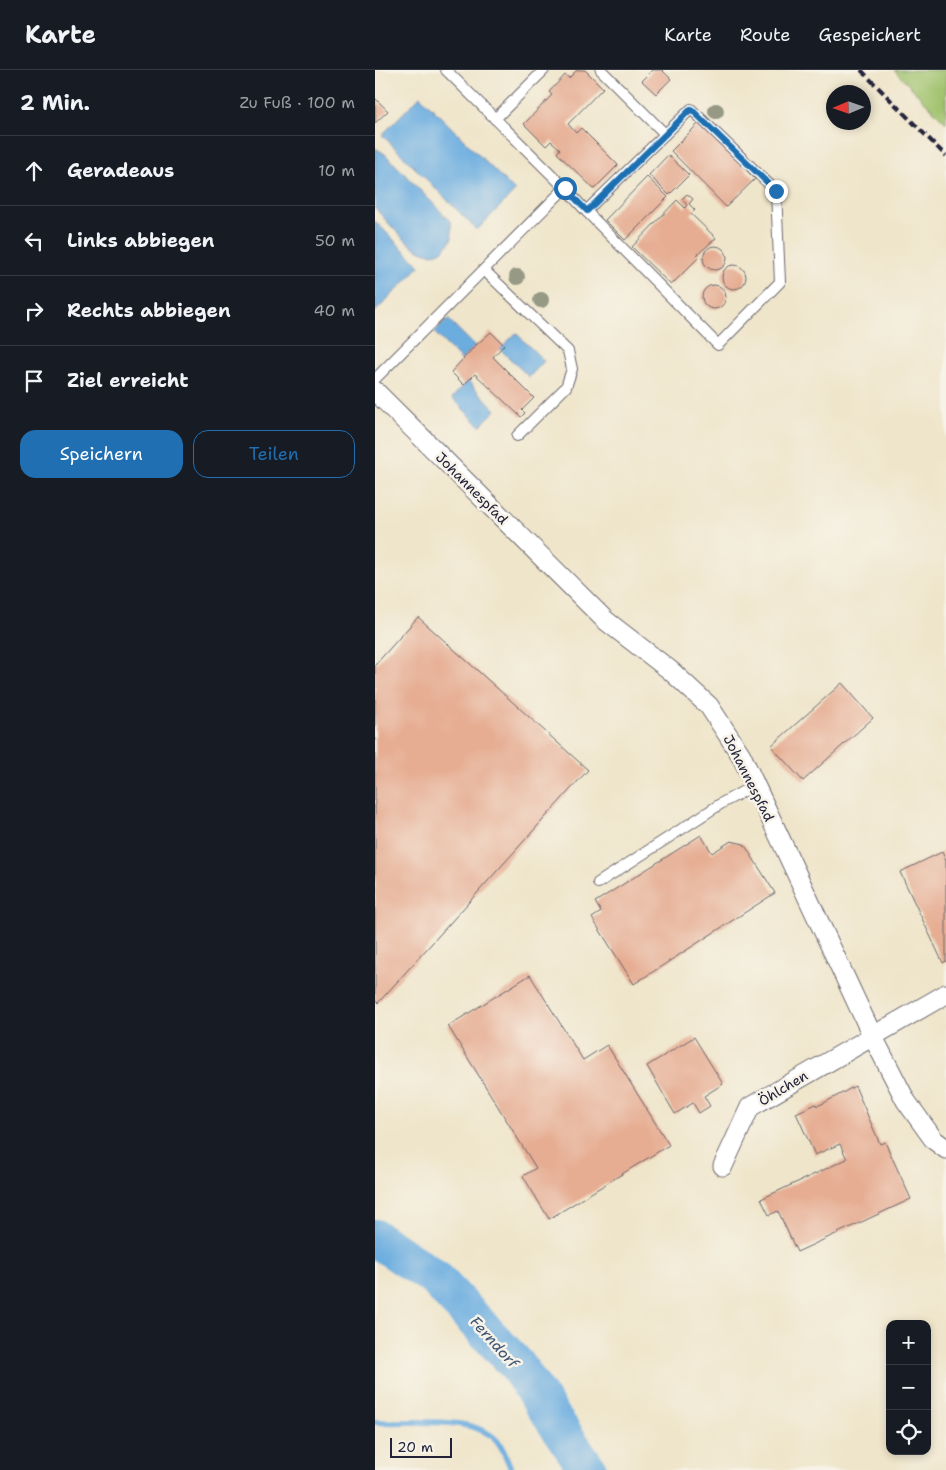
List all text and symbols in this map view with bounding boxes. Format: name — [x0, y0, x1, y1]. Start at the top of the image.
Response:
text: Karte — [25, 19, 96, 51]
text: Karte — [664, 23, 712, 47]
text: Route — [740, 23, 791, 47]
text: Gespeichert — [819, 23, 921, 47]
north arrow — [826, 85, 871, 130]
text: 2 Min. — [20, 89, 90, 117]
text: Zu Fuß · 100 m — [240, 92, 355, 113]
icon: ahead — [20, 157, 48, 185]
text: Geradeaus — [67, 158, 174, 183]
text: 10 m — [318, 160, 355, 181]
route start — [554, 177, 577, 200]
route end — [765, 180, 788, 203]
icon: left — [20, 227, 48, 255]
text: Links abbiegen — [67, 228, 214, 253]
text: 50 m — [315, 230, 355, 251]
icon: right — [20, 297, 48, 325]
text: Rechts abbiegen — [67, 298, 231, 323]
text: 40 m — [313, 300, 355, 321]
icon: arrive — [20, 367, 48, 395]
text: Ziel erreicht — [67, 368, 188, 393]
button: Speichern — [20, 430, 183, 478]
button: Teilen — [193, 430, 355, 478]
street label: Johannespfad — [432, 448, 512, 528]
street label: Johannespfad — [719, 732, 779, 825]
street label: Öhlchen — [755, 1066, 811, 1110]
water label: Ferndorf — [466, 1312, 524, 1374]
map controls — [886, 1320, 931, 1455]
button: + — [886, 1320, 931, 1365]
button: − — [886, 1365, 931, 1410]
button: locate — [886, 1410, 931, 1455]
scale bar — [390, 1435, 453, 1458]
text: 20 m — [397, 1438, 433, 1456]

